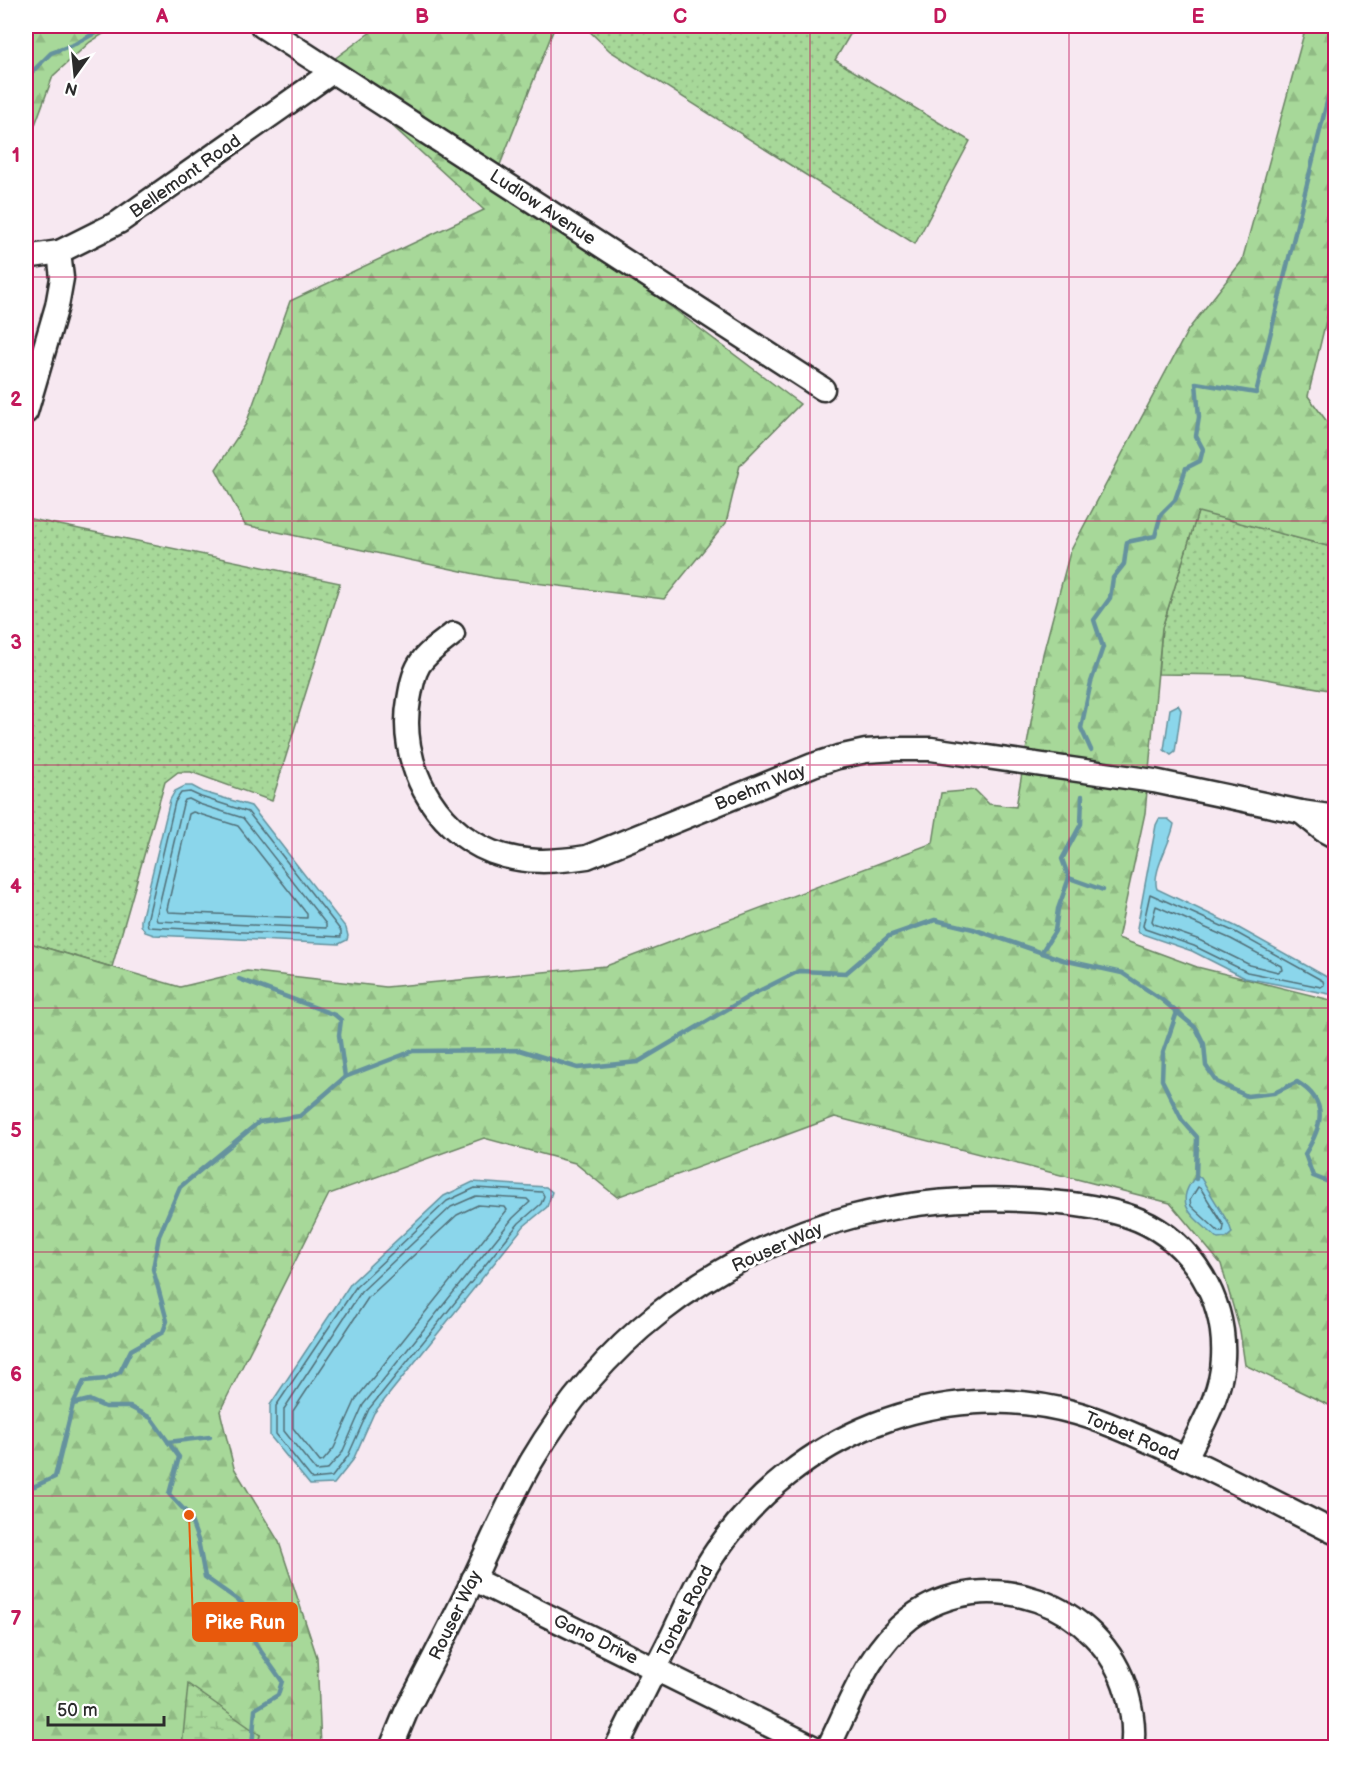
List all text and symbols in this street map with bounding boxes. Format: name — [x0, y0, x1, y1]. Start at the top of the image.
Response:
text: A — [155, 5, 169, 29]
text: B — [415, 5, 429, 29]
text: C — [673, 5, 687, 29]
text: D — [933, 5, 947, 29]
text: E — [1192, 5, 1205, 29]
north arrow — [45, 45, 105, 105]
text: N — [63, 77, 80, 99]
street label: Bellemont Road — [126, 130, 245, 223]
text: 1 — [12, 144, 20, 168]
street label: Ludlow Avenue — [486, 165, 600, 250]
text: 2 — [10, 388, 22, 412]
text: 3 — [10, 631, 22, 655]
street label: Boehm Way — [712, 759, 809, 815]
text: 4 — [10, 875, 22, 899]
text: 5 — [10, 1119, 22, 1143]
street label: Rouser Way — [729, 1218, 826, 1277]
text: 6 — [10, 1363, 22, 1387]
street label: Torbet Road — [1082, 1407, 1182, 1466]
street label: Torbet Road — [653, 1562, 718, 1661]
street label: Rouser Way — [425, 1566, 486, 1663]
callout: Pike Run — [193, 1603, 297, 1641]
text: 7 — [10, 1607, 22, 1631]
street label: Gano Drive — [550, 1610, 642, 1669]
text: Pike Run — [205, 1611, 285, 1635]
scale bar — [48, 1689, 164, 1727]
text: 50 m — [57, 1700, 98, 1721]

